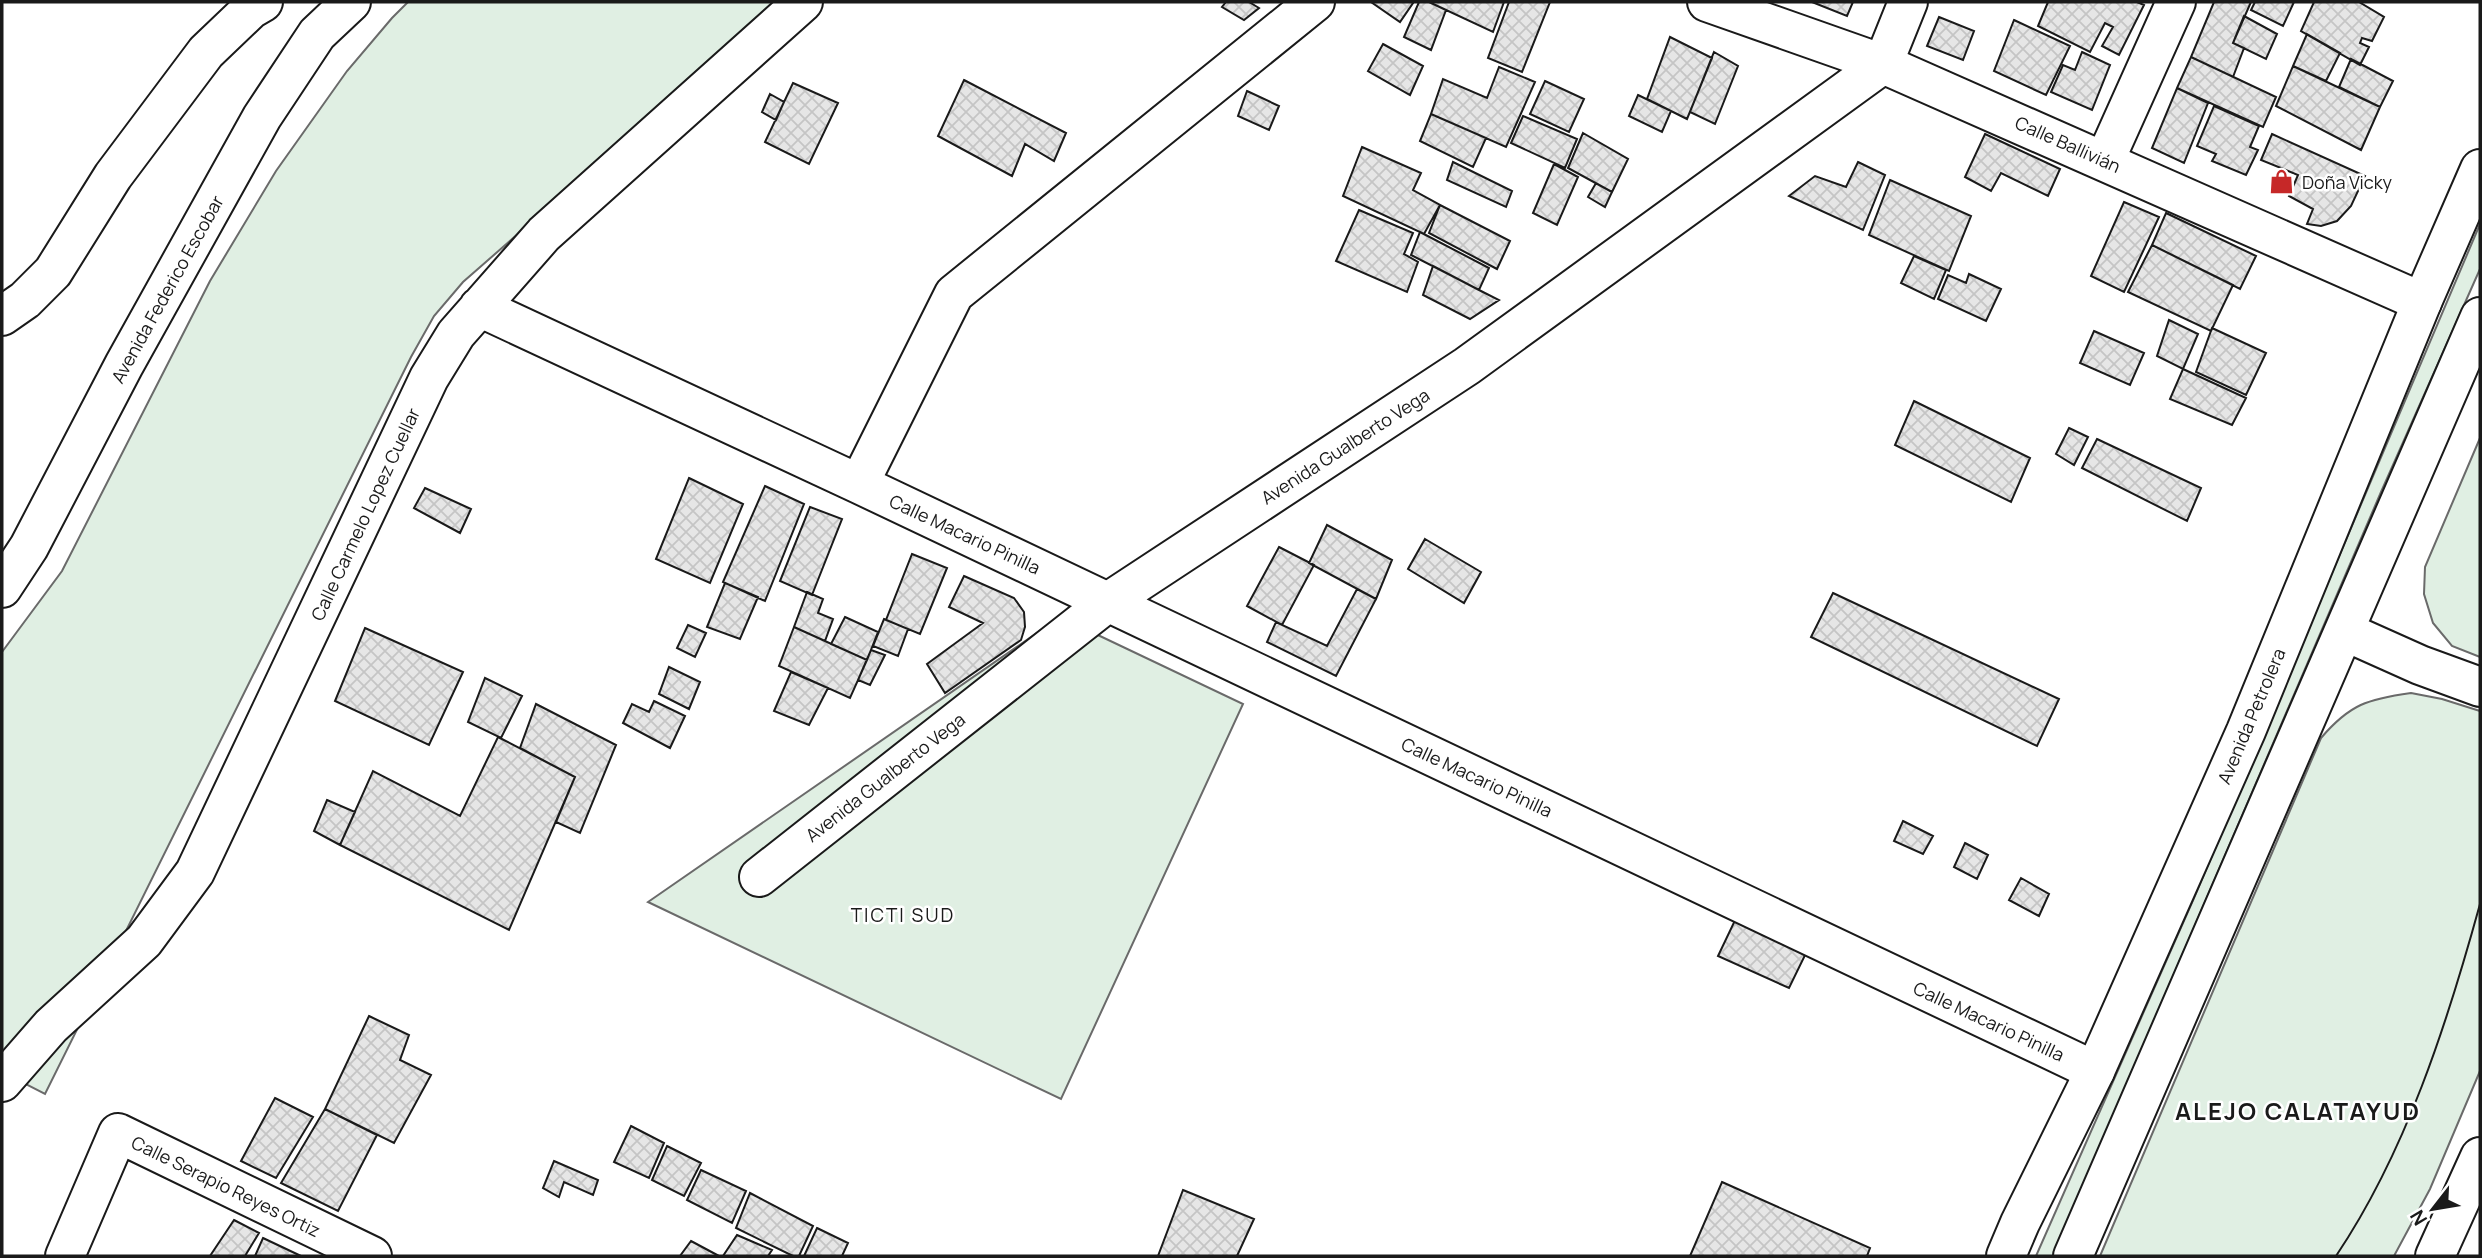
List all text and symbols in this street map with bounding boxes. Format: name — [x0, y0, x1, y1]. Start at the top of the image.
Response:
street label: Calle Ballivián — [2011, 110, 2125, 178]
shop icon: Doña Vicky — [2268, 168, 2296, 196]
place label: Doña Vicky — [2302, 170, 2393, 194]
street label: Avenida Federico Escobar — [105, 190, 229, 387]
street label: Avenida Gualberto Vega — [1256, 383, 1434, 509]
street label: Calle Carmelo Lopez Cuellar — [305, 403, 425, 624]
street label: Calle Macario Pinilla — [886, 489, 1044, 579]
street label: Avenida Petrolera — [2212, 644, 2290, 788]
street label: Avenida Gualberto Vega — [800, 707, 970, 847]
street label: Calle Macario Pinilla — [1398, 732, 1556, 822]
district label: TICTI SUD — [851, 902, 955, 928]
street label: Calle Macario Pinilla — [1910, 976, 2068, 1066]
district label: ALEJO CALATAYUD — [2175, 1094, 2421, 1127]
street label: Calle Serapio Reyes Ortiz — [128, 1130, 324, 1242]
north arrow — [2398, 1174, 2468, 1244]
text: N — [2404, 1205, 2433, 1230]

